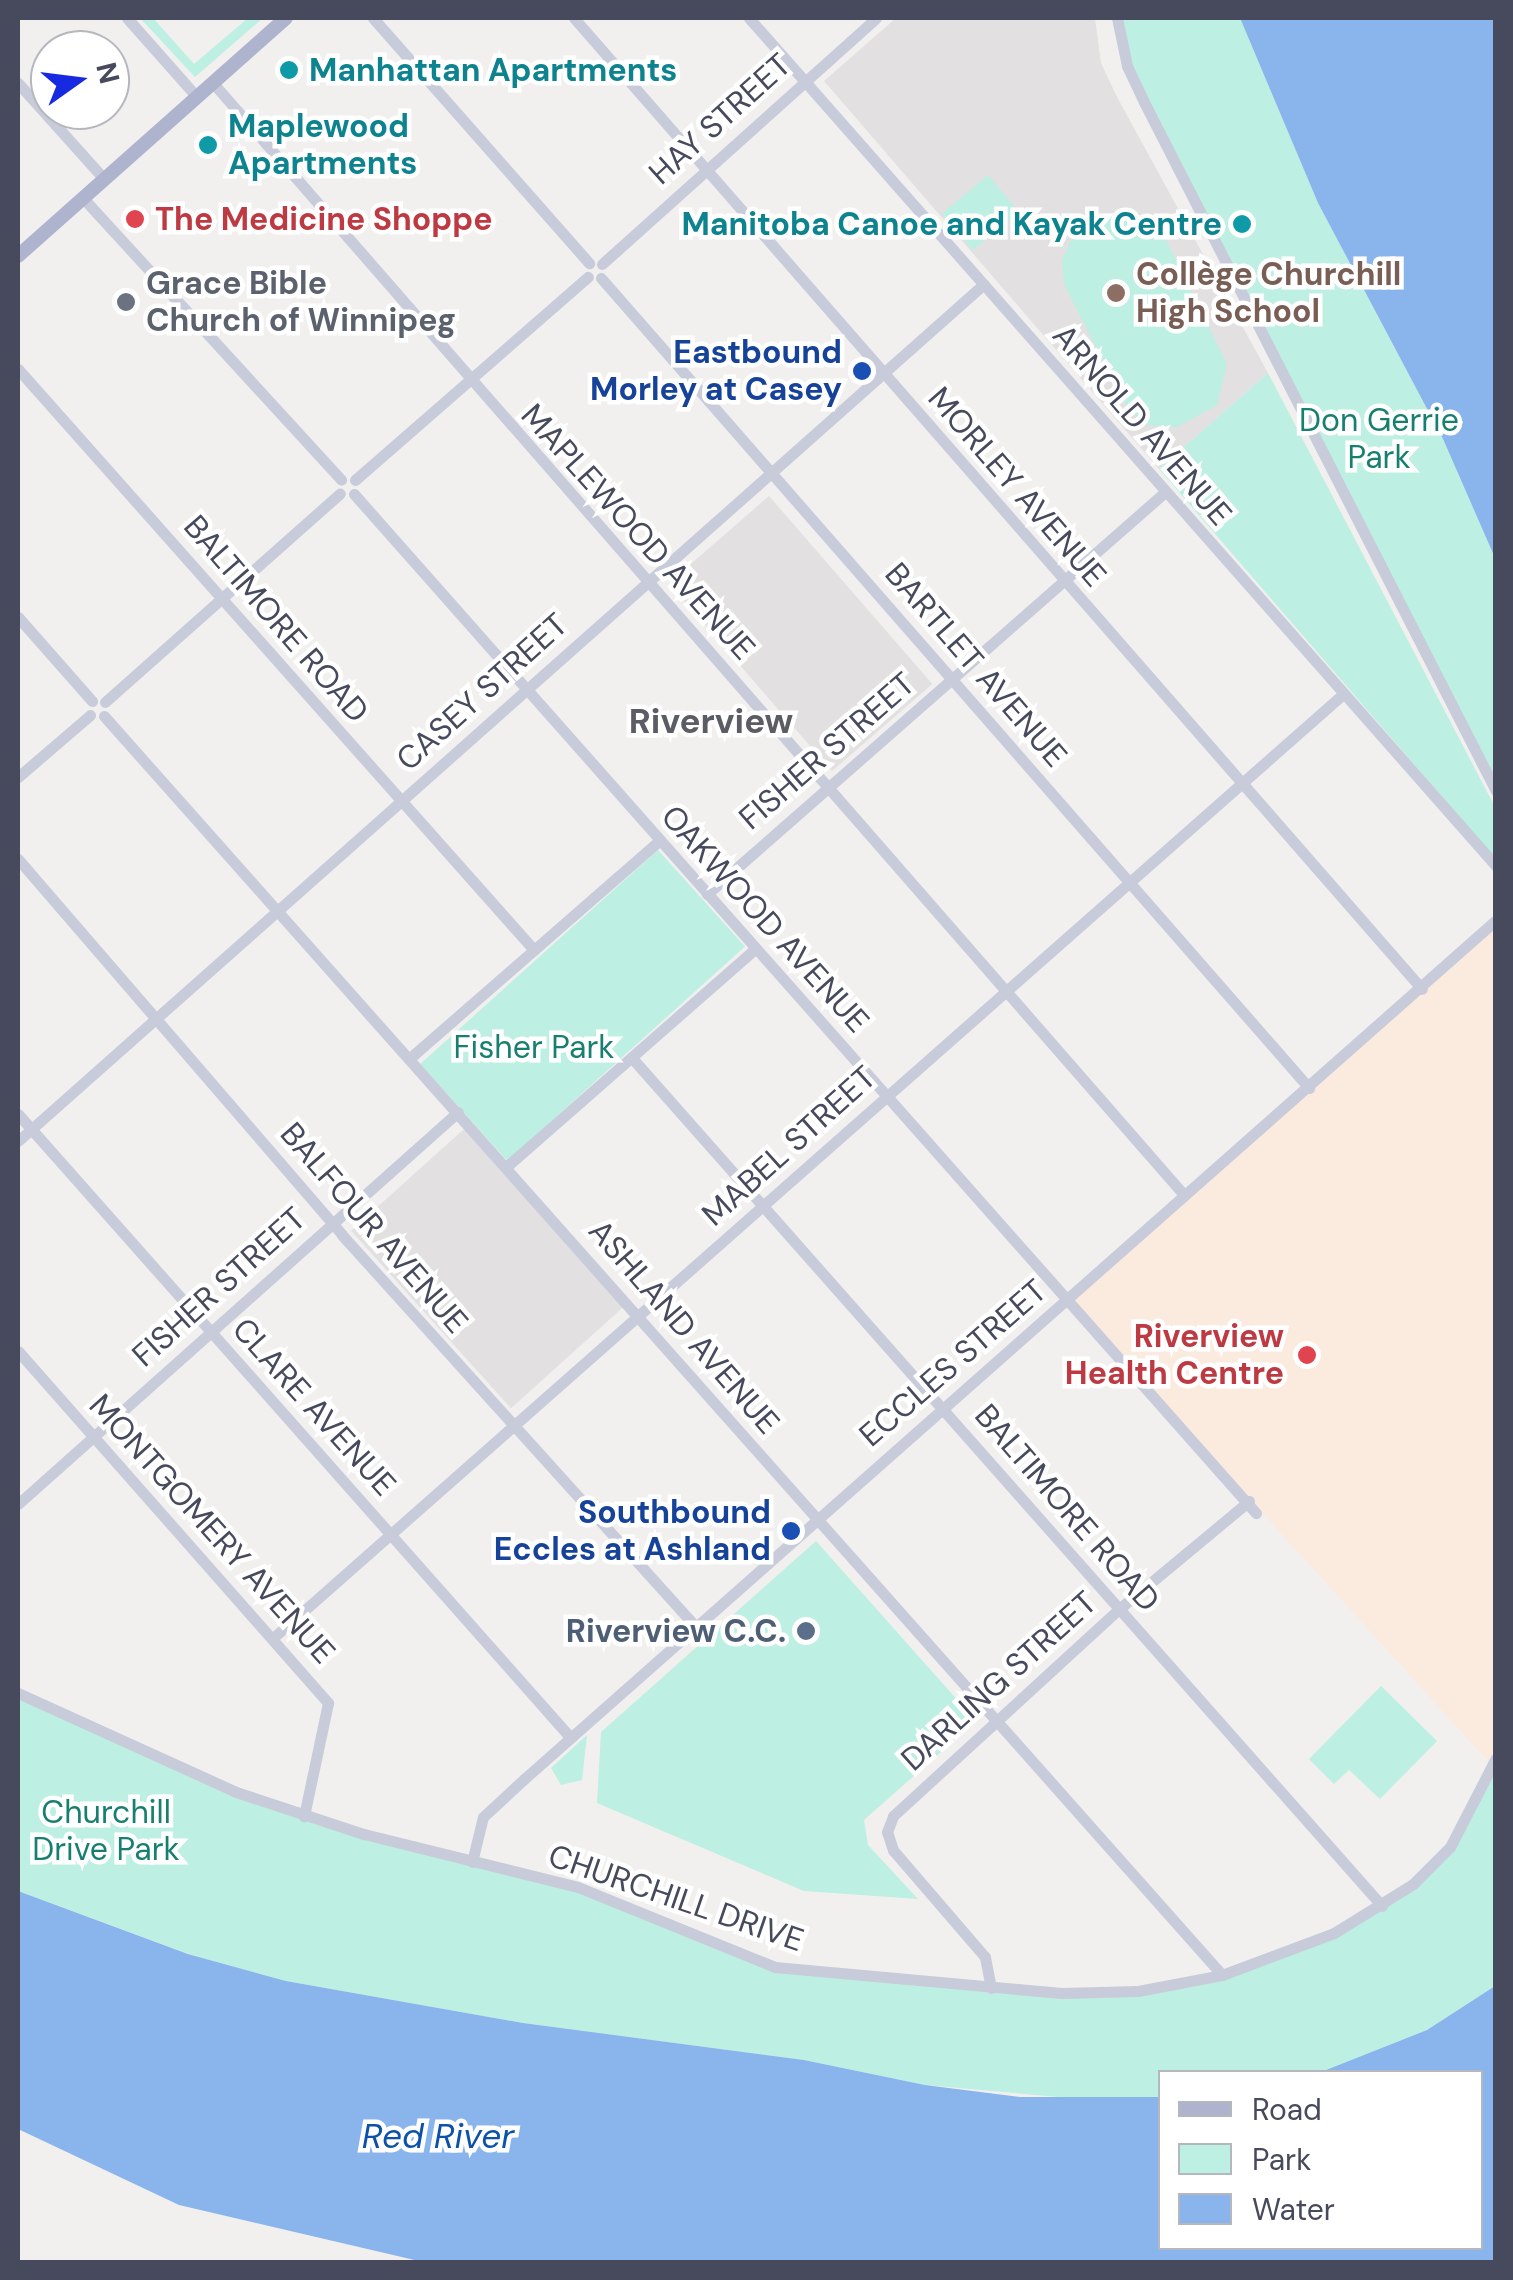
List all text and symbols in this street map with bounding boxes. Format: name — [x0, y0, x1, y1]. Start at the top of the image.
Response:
north arrow — [30, 30, 130, 130]
street label: HAY STREET — [641, 46, 799, 192]
place label: Manhattan Apartments — [309, 51, 677, 89]
text: N — [87, 59, 128, 87]
marker: Manhattan Apartments — [278, 59, 300, 81]
place label: Maplewood Apartments — [228, 108, 417, 183]
marker: Maplewood Apartments — [197, 134, 219, 156]
place label: The Medicine Shoppe — [155, 200, 493, 238]
place label: Manitoba Canoe and Kayak Centre — [682, 205, 1222, 243]
marker: The Medicine Shoppe — [124, 208, 146, 230]
marker: Manitoba Canoe and Kayak Centre — [1231, 213, 1253, 235]
place label: Collège Churchill High School — [1136, 256, 1401, 331]
place label: Grace Bible Church of Winnipeg — [146, 265, 456, 340]
marker: Collège Churchill High School — [1105, 282, 1127, 304]
marker: Grace Bible Church of Winnipeg — [115, 291, 137, 313]
street label: ARNOLD AVENUE — [1044, 317, 1240, 533]
place label: Eastbound Morley at Casey — [590, 334, 842, 409]
marker: Eastbound Morley at Casey — [851, 360, 873, 382]
street label: MORLEY AVENUE — [920, 380, 1114, 594]
street label: MAPLEWOOD AVENUE — [513, 396, 763, 668]
park label: Don Gerrie Park — [1299, 402, 1459, 477]
street label: BALTIMORE ROAD — [176, 508, 376, 730]
street label: BARTLET AVENUE — [877, 555, 1075, 775]
street label: CASEY STREET — [389, 605, 575, 779]
street label: FISHER STREET — [732, 664, 922, 838]
district label: Riverview — [629, 700, 793, 742]
street label: OAKWOOD AVENUE — [653, 798, 877, 1040]
park label: Fisher Park — [454, 1028, 614, 1066]
street label: MABEL STREET — [694, 1058, 884, 1234]
street label: BALFOUR AVENUE — [272, 1115, 476, 1341]
street label: FISHER STREET — [125, 1199, 313, 1375]
street label: ASHLAND AVENUE — [581, 1212, 787, 1442]
street label: ECCLES STREET — [852, 1271, 1054, 1455]
street label: CLARE AVENUE — [224, 1310, 404, 1504]
place label: Riverview Health Centre — [1065, 1318, 1284, 1393]
marker: Riverview Health Centre — [1294, 1342, 1320, 1368]
street label: MONTGOMERY AVENUE — [81, 1387, 343, 1671]
street label: BALTIMORE ROAD — [967, 1397, 1167, 1619]
place label: Southbound Eccles at Ashland — [494, 1494, 771, 1569]
marker: Southbound Eccles at Ashland — [780, 1520, 802, 1542]
street label: DARLING STREET — [894, 1583, 1104, 1779]
place label: Riverview C.C. — [566, 1612, 786, 1650]
marker: Riverview C.C. — [795, 1620, 817, 1642]
park label: Churchill Drive Park — [32, 1794, 180, 1869]
street label: CHURCHILL DRIVE — [543, 1836, 809, 1960]
legend — [1158, 2070, 1483, 2250]
text: Road — [1252, 2090, 1322, 2129]
water label: Red River — [362, 2115, 514, 2157]
text: Park — [1252, 2140, 1311, 2179]
text: Water — [1252, 2190, 1335, 2229]

